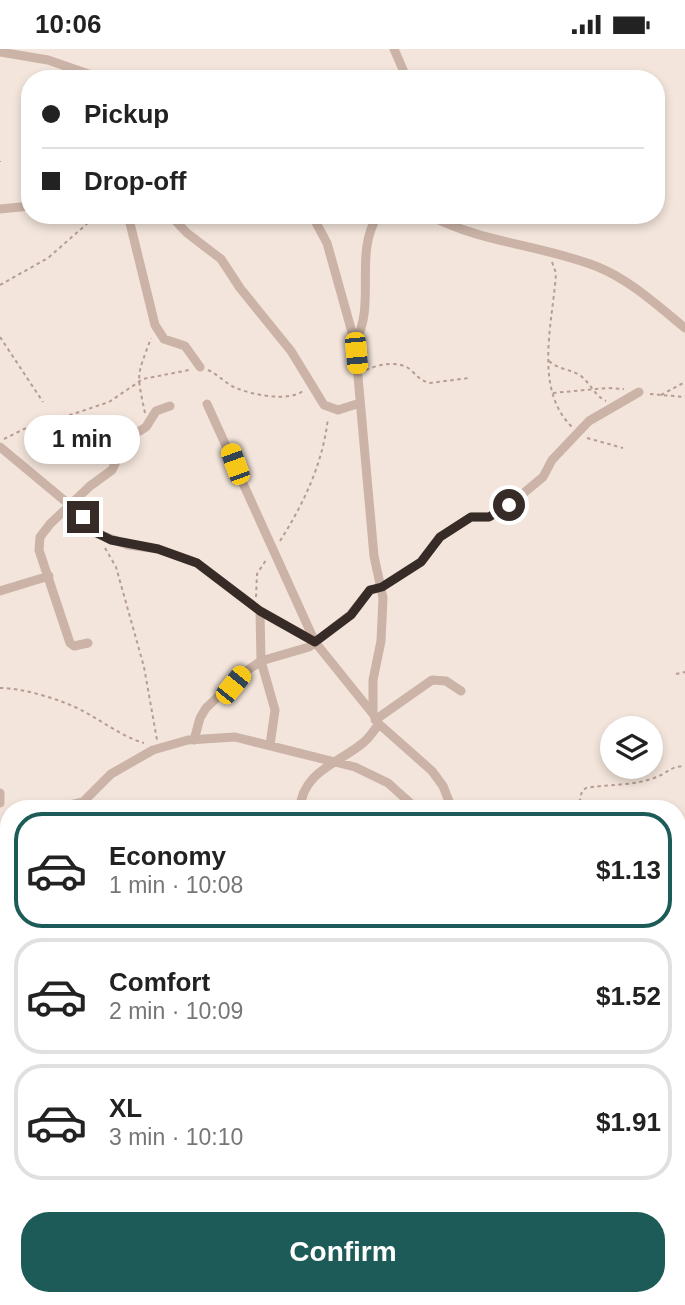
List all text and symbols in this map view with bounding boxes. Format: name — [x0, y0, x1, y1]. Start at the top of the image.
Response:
text: 10:06 — [35, 9, 102, 39]
text: Pickup — [84, 99, 169, 129]
text: Drop-off — [84, 166, 187, 196]
car — [344, 331, 369, 375]
callout: 1 min — [25, 415, 141, 465]
text: 1 min — [52, 426, 112, 452]
car — [218, 441, 253, 487]
route start — [493, 489, 525, 521]
route end — [67, 501, 99, 533]
car — [212, 662, 255, 708]
map controls — [600, 716, 663, 779]
button: layers — [600, 716, 663, 779]
icon: car — [25, 839, 88, 902]
text: Economy — [109, 841, 226, 871]
text: $1.13 — [596, 855, 661, 885]
text: 1 min · 10:08 — [109, 872, 243, 898]
icon: car — [25, 965, 88, 1028]
text: Comfort — [109, 967, 210, 997]
text: $1.52 — [596, 981, 661, 1011]
text: 2 min · 10:09 — [109, 998, 243, 1024]
icon: car — [25, 1091, 88, 1154]
text: XL — [109, 1093, 142, 1123]
text: $1.91 — [596, 1107, 661, 1137]
text: 3 min · 10:10 — [109, 1124, 243, 1150]
button: Confirm — [21, 1212, 665, 1292]

